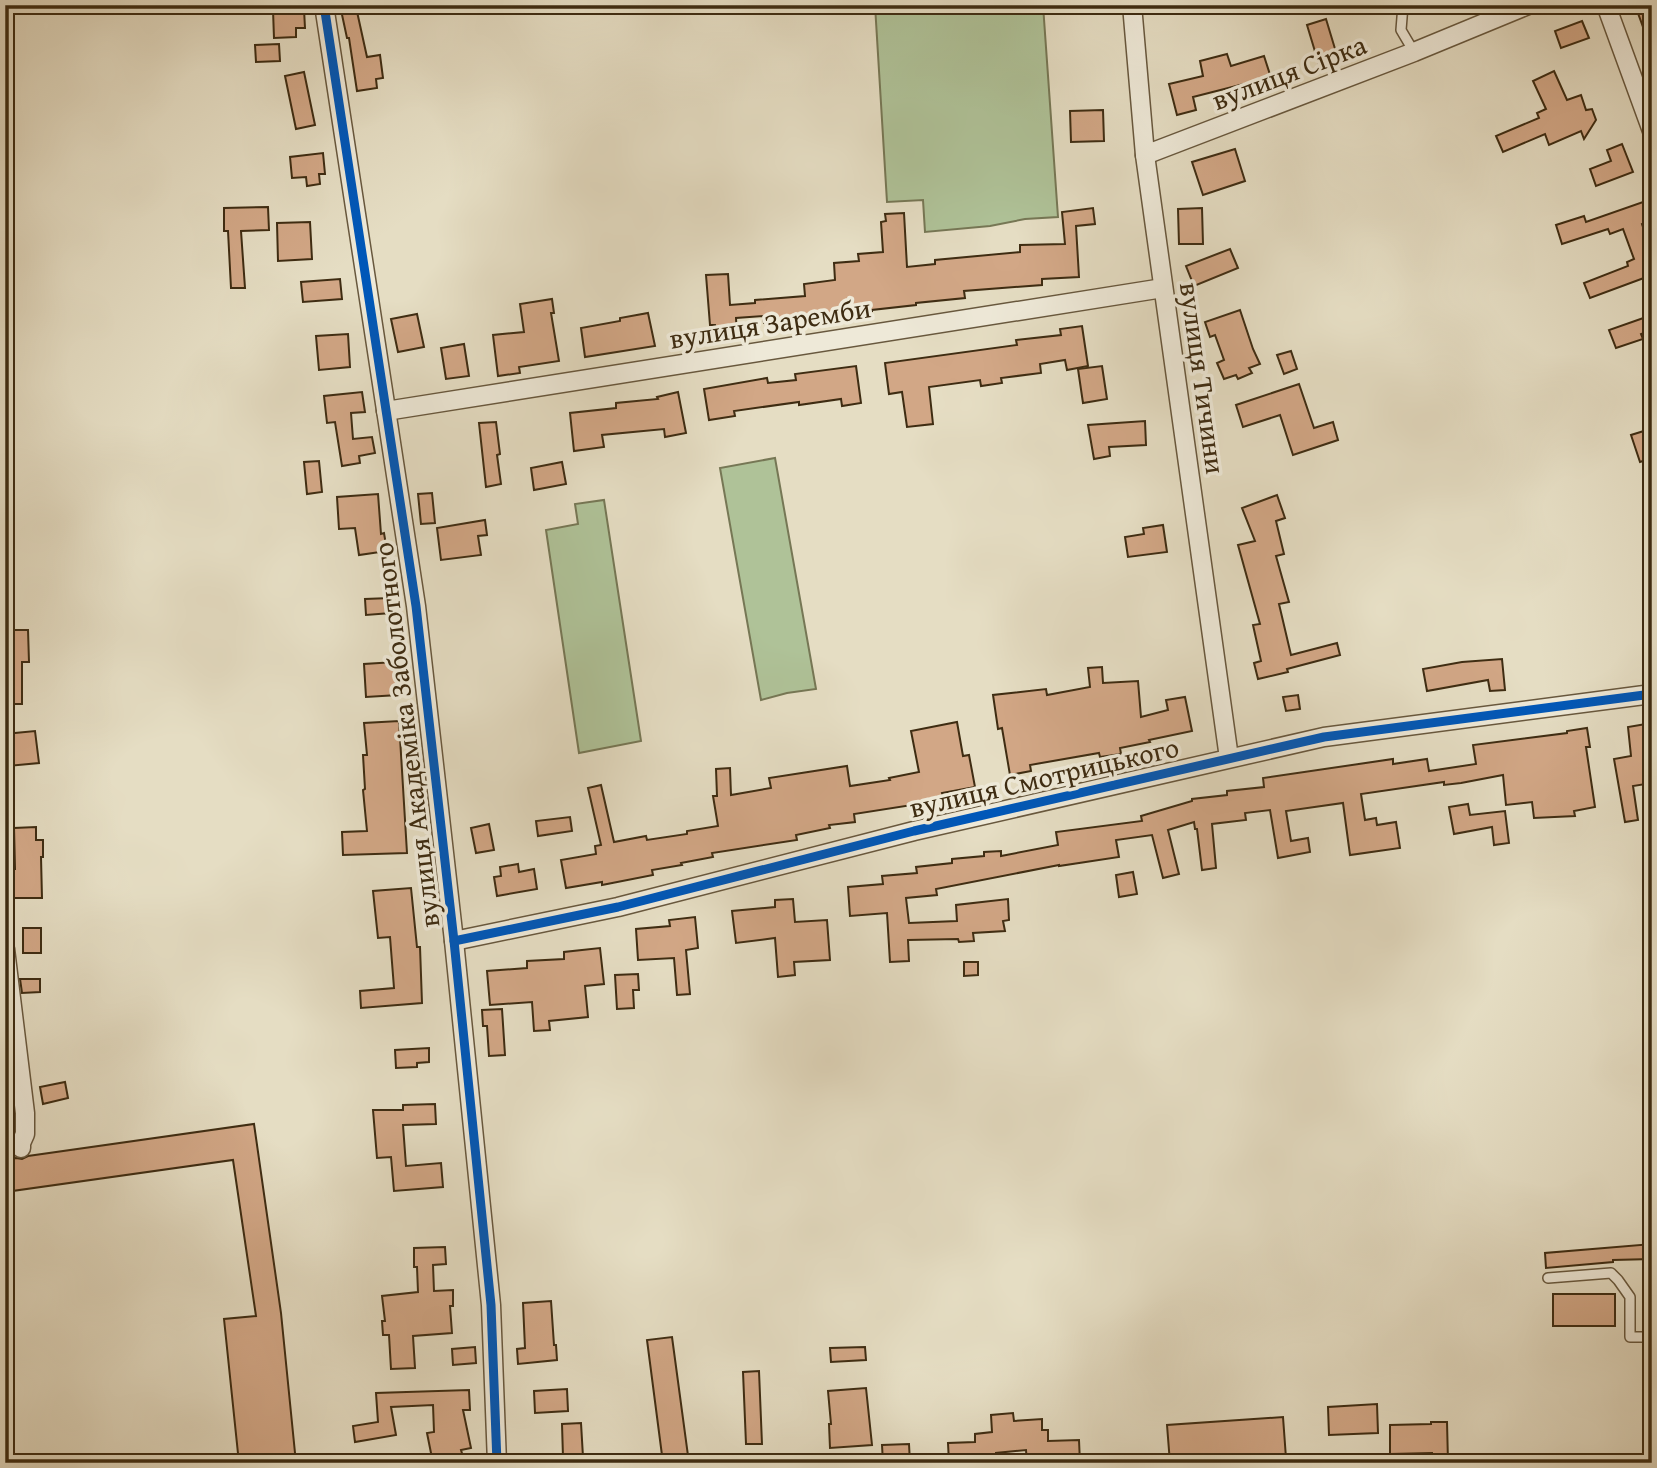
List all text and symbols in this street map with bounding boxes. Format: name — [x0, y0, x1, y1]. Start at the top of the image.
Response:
street label: вулиця Сірка — [1206, 23, 1373, 120]
street label: вулиця Тичини — [1170, 279, 1237, 476]
street label: вулиця Заремби — [666, 286, 874, 359]
street label: вулиця Академіка Заболотного — [362, 540, 449, 930]
street label: вулиця Смотрицького — [905, 726, 1183, 827]

